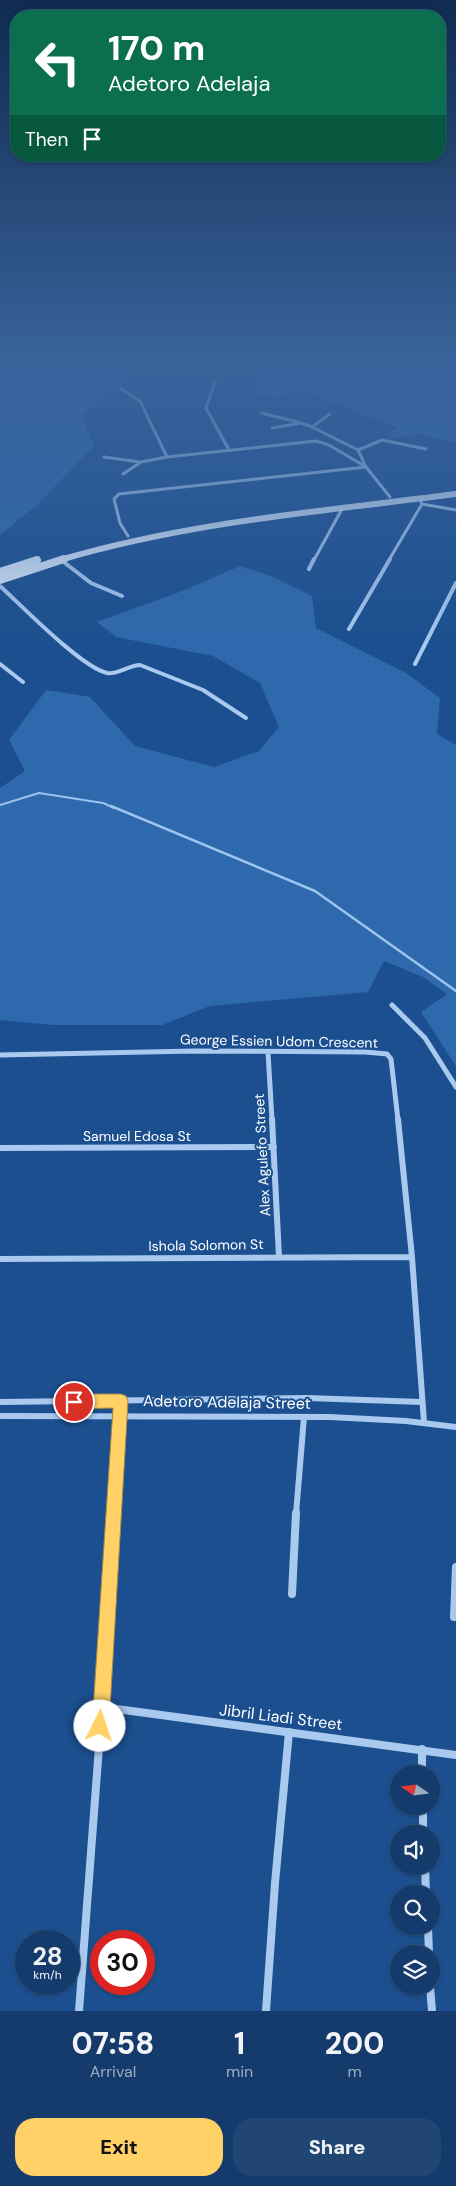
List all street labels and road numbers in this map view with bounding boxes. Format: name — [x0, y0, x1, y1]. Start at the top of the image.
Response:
street label: George Essien Udom Crescent — [180, 1030, 378, 1052]
street label: Alex Agulefo Street — [250, 1093, 274, 1217]
street label: Samuel Edosa St — [83, 1127, 191, 1145]
street label: Ishola Solomon St — [148, 1235, 264, 1255]
street label: Adetoro Adelaja Street — [143, 1390, 311, 1414]
street label: Jibril Liadi Street — [218, 1699, 344, 1735]

